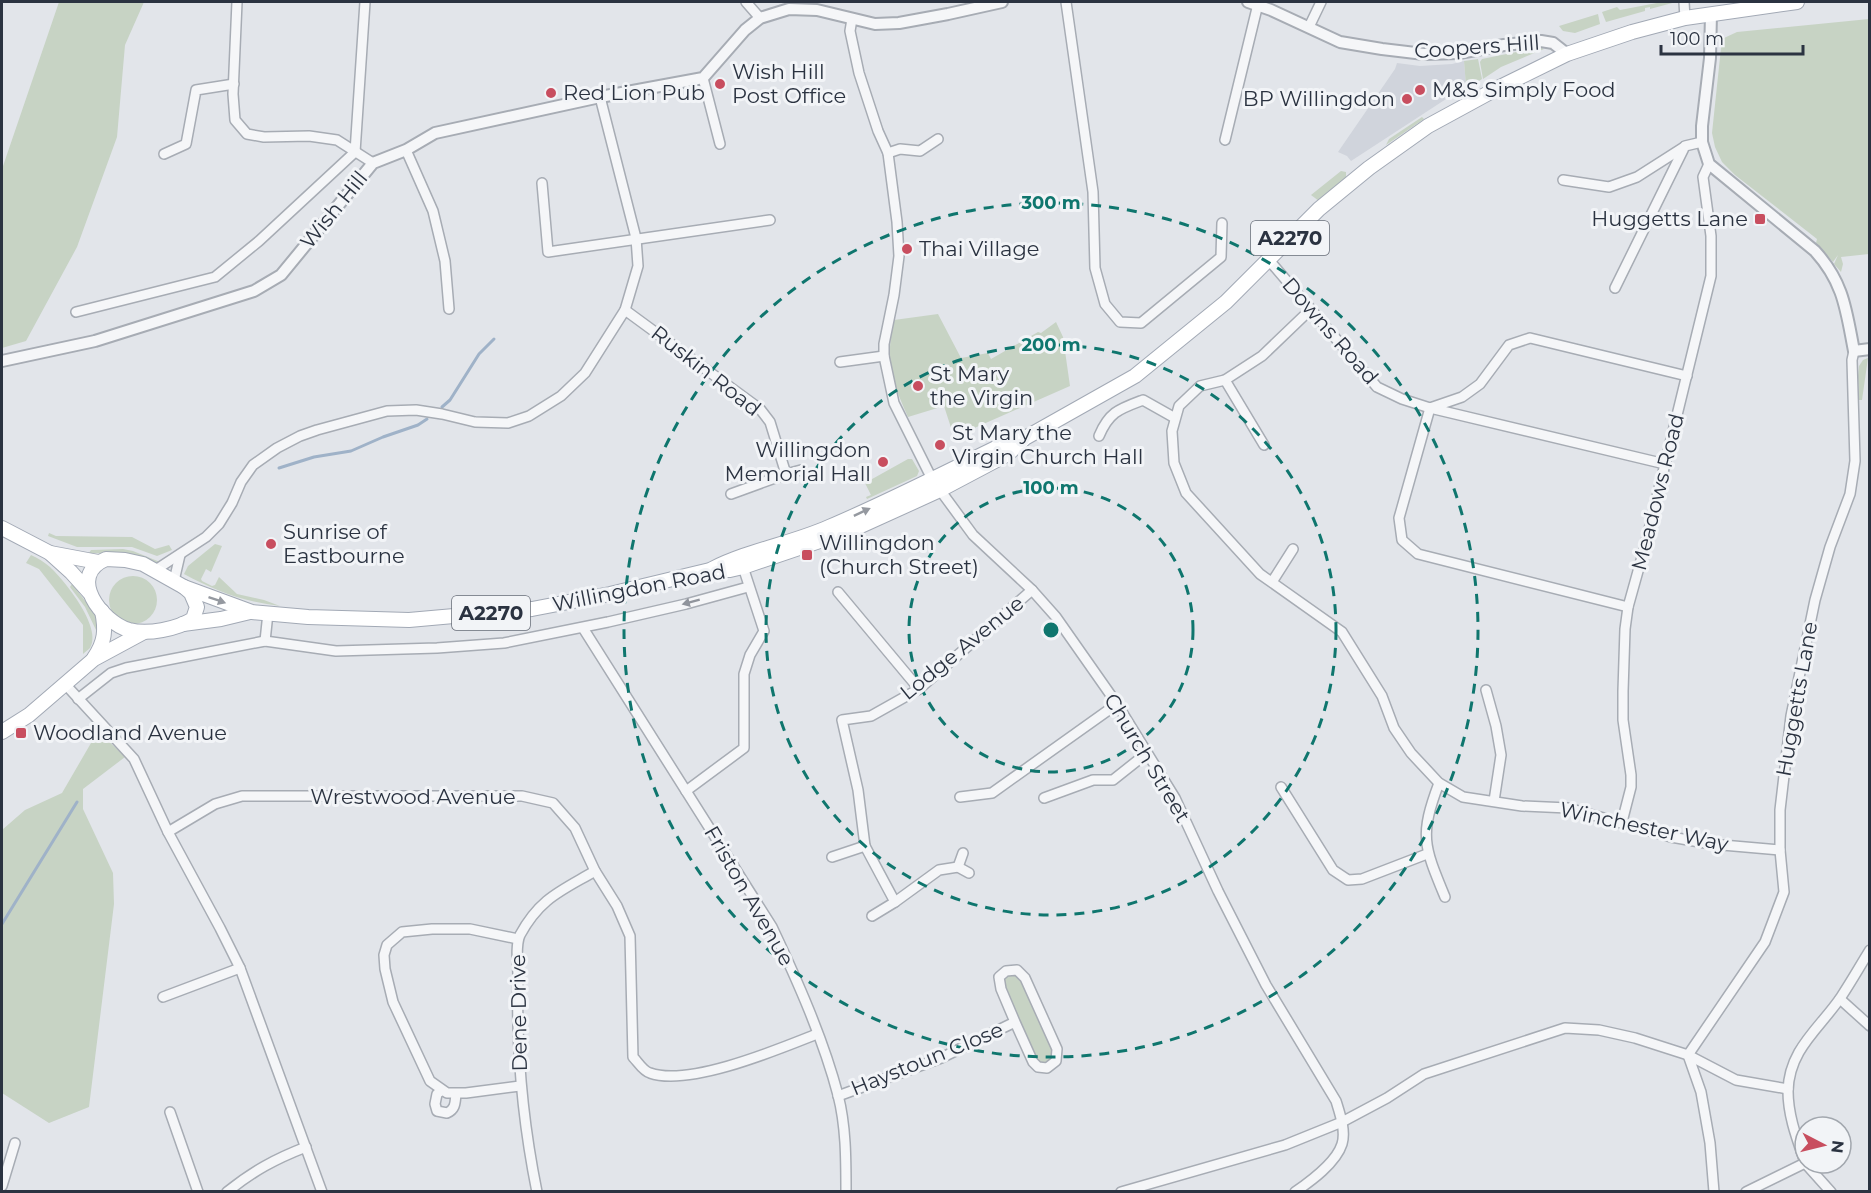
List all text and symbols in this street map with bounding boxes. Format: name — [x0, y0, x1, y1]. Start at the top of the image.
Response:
scale bar — [1661, 18, 1804, 56]
text: 100 m — [1670, 28, 1724, 50]
street label: Coopers Hill — [1413, 30, 1541, 63]
place label: Wish Hill Post Office — [732, 59, 846, 108]
marker: Wish Hill Post Office — [713, 77, 727, 91]
place label: M&S Simply Food — [1432, 77, 1616, 102]
place label: Red Lion Pub — [563, 80, 705, 105]
marker: M&S Simply Food — [1413, 83, 1427, 97]
marker: Red Lion Pub — [544, 86, 558, 100]
place label: BP Willingdon — [1243, 86, 1395, 111]
marker: BP Willingdon — [1400, 92, 1414, 106]
street label: Wish Hill — [295, 166, 372, 254]
text: 300 m — [1020, 192, 1081, 214]
place label: Huggetts Lane — [1591, 206, 1748, 231]
marker: Huggetts Lane — [1753, 212, 1767, 226]
road number: A2270 — [1251, 221, 1329, 255]
place label: Thai Village — [919, 236, 1039, 261]
marker: Thai Village — [900, 242, 914, 256]
street label: Downs Road — [1277, 272, 1384, 389]
street label: Ruskin Road — [646, 320, 766, 421]
text: 200 m — [1021, 334, 1081, 356]
place label: St Mary the Virgin — [930, 361, 1033, 410]
marker: St Mary the Virgin — [911, 379, 925, 393]
street label: Meadows Road — [1626, 411, 1689, 573]
place label: St Mary the Virgin Church Hall — [952, 420, 1143, 469]
place label: Willingdon Memorial Hall — [725, 437, 871, 486]
marker: St Mary the Virgin Church Hall — [933, 438, 947, 452]
marker: Willingdon Memorial Hall — [876, 455, 890, 469]
text: 100 m — [1023, 477, 1079, 499]
one-way arrow — [854, 507, 871, 516]
place label: Sunrise of Eastbourne — [283, 519, 405, 568]
place label: Willingdon (Church Street) — [819, 530, 979, 579]
marker: Sunrise of Eastbourne — [264, 537, 278, 551]
marker: Willingdon (Church Street) — [800, 548, 814, 562]
street label: Willingdon Road — [550, 558, 728, 617]
street label: Lodge Avenue — [895, 590, 1028, 705]
one-way arrow — [209, 596, 227, 606]
road number: A2270 — [452, 596, 530, 630]
one-way arrow — [682, 598, 701, 608]
centre of rings — [1041, 620, 1061, 640]
street label: Huggetts Lane — [1771, 620, 1822, 778]
street label: Church Street — [1099, 689, 1196, 827]
place label: Woodland Avenue — [33, 720, 227, 745]
marker: Woodland Avenue — [14, 726, 28, 740]
street label: Wrestwood Avenue — [310, 784, 516, 809]
street label: Winchester Way — [1557, 796, 1731, 857]
street label: Friston Avenue — [699, 821, 800, 970]
street label: Dene Drive — [505, 954, 532, 1072]
street label: Haystoun Close — [847, 1017, 1007, 1101]
north arrow — [1793, 1115, 1853, 1175]
text: N — [1827, 1139, 1848, 1154]

